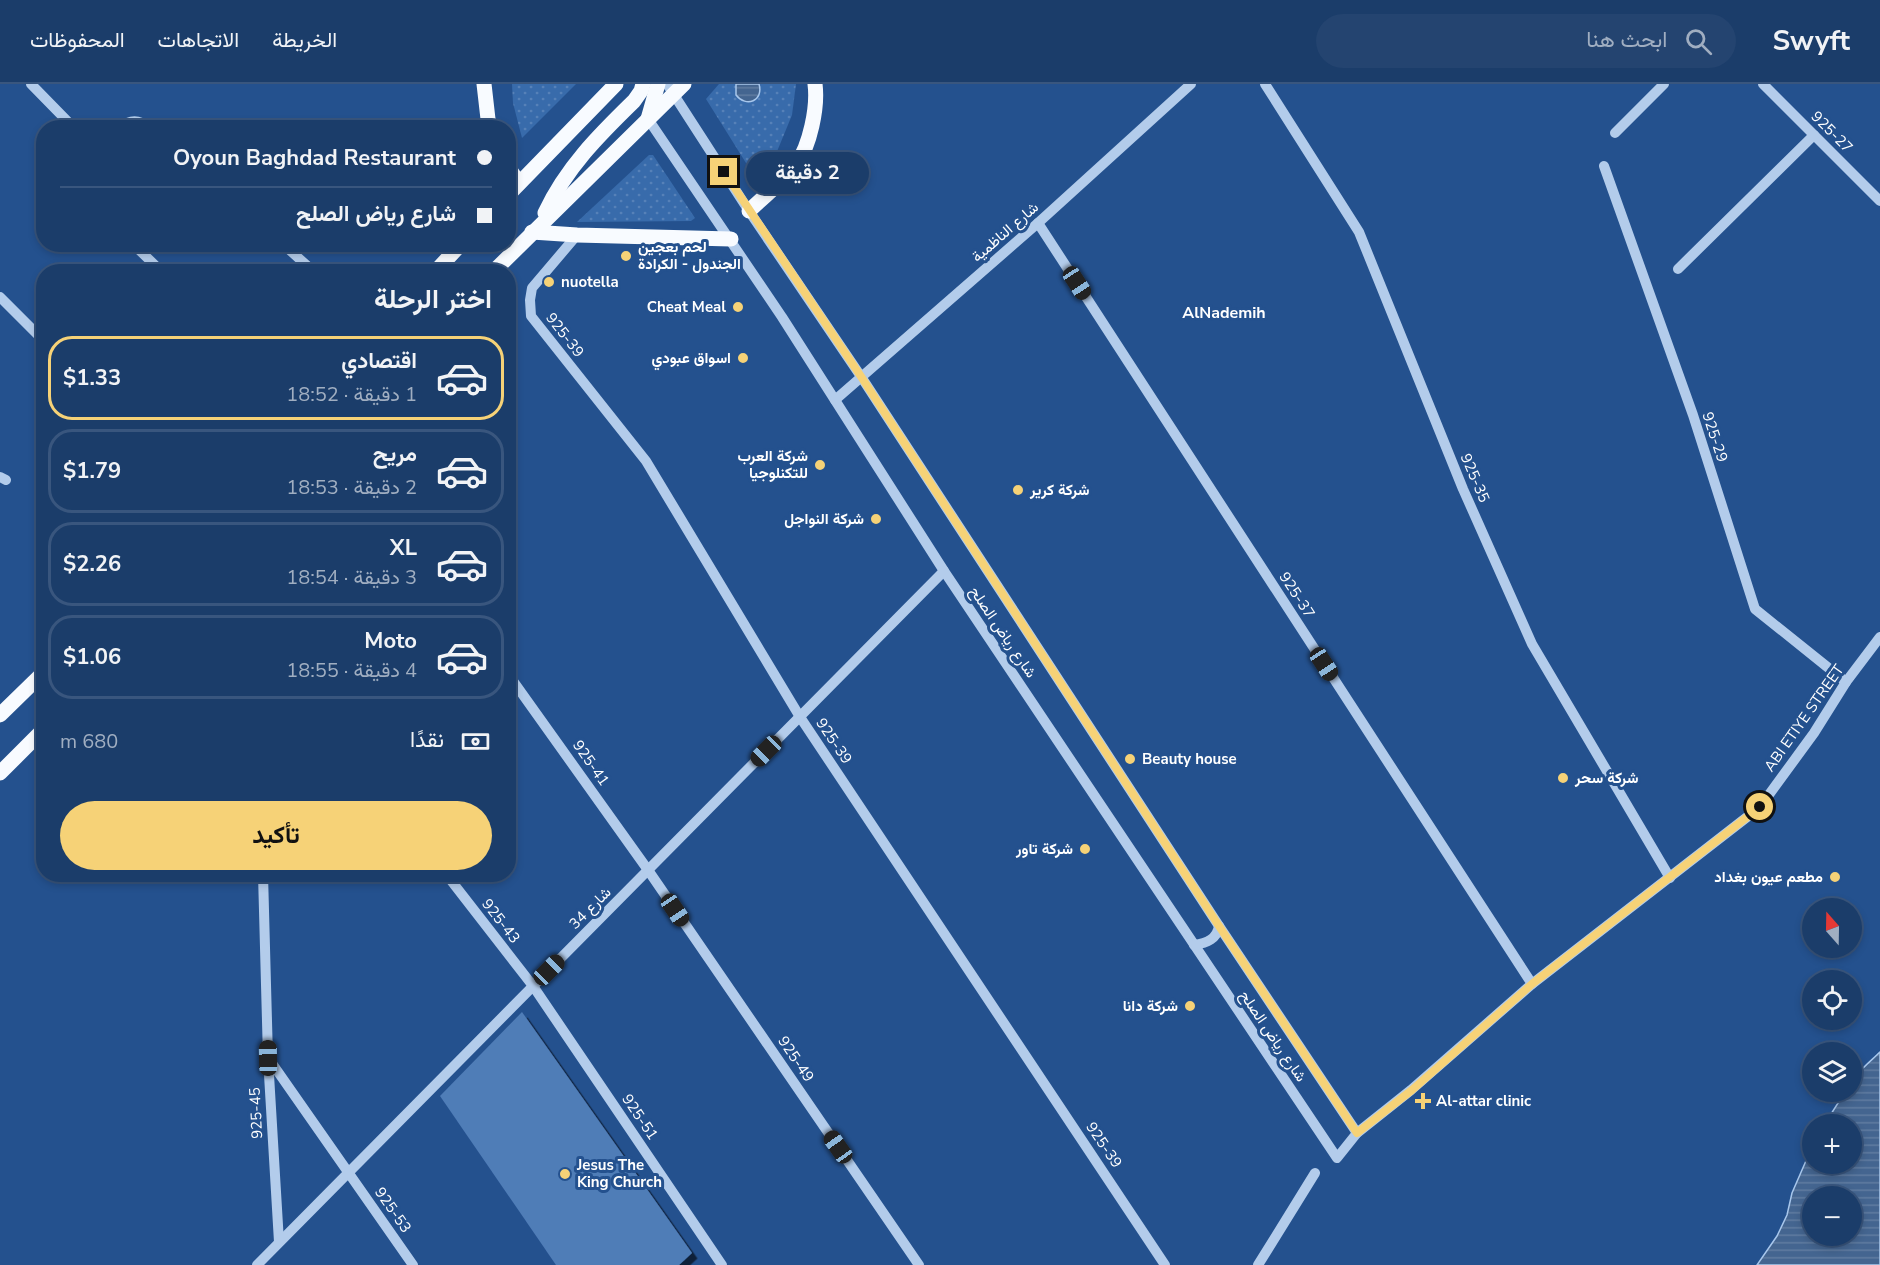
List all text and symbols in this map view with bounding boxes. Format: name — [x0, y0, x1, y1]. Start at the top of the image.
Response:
search box — [1316, 14, 1736, 68]
text: Swyft — [1772, 22, 1850, 60]
text: ابحث هنا — [1586, 25, 1667, 55]
icon: search — [1682, 25, 1715, 58]
text: المحفوظات — [30, 26, 125, 54]
text: الاتجاهات — [158, 26, 239, 54]
text: الخريطة — [272, 26, 337, 54]
street label: 925-27 — [1807, 107, 1857, 157]
text: Oyoun Baghdad Restaurant — [173, 143, 456, 173]
callout: 2 دقيقة — [745, 151, 868, 193]
route end — [710, 158, 737, 185]
text: 2 دقيقة — [775, 159, 840, 186]
street label: شارع الناظمية — [967, 197, 1043, 267]
text: شارع رياض الصلح — [296, 199, 456, 229]
place label: لحم بعجين الجندول - الكرادة — [638, 237, 741, 274]
marker: لحم بعجين الجندول - الكرادة — [619, 249, 633, 263]
car — [1060, 263, 1094, 303]
place label: nuotella — [561, 272, 619, 292]
marker: nuotella — [542, 275, 556, 289]
text: اختر الرحلة — [374, 281, 492, 318]
place label: Cheat Meal — [647, 297, 726, 317]
marker: Cheat Meal — [731, 300, 745, 314]
district label: AlNademih — [1182, 302, 1266, 324]
street label: 925-39 — [541, 309, 589, 361]
text: اقتصادي — [341, 346, 417, 376]
place label: اسواق عبودي — [652, 348, 731, 371]
icon: car — [435, 351, 489, 405]
marker: اسواق عبودي — [736, 351, 750, 365]
text: $1.33 — [63, 363, 121, 393]
text: 1 دقيقة · 18:52 — [286, 381, 417, 408]
street label: 925-29 — [1698, 409, 1732, 465]
text: مريح — [373, 439, 417, 469]
icon: car — [435, 444, 489, 498]
place label: شركة العرب للتكنلوجيا — [737, 446, 808, 483]
street label: 925-35 — [1456, 450, 1494, 506]
text: $1.79 — [63, 456, 121, 486]
marker: شركة العرب للتكنلوجيا — [813, 458, 827, 472]
text: 2 دقيقة · 18:53 — [286, 474, 417, 501]
place label: شركة كرير — [1029, 480, 1089, 500]
marker: شركة كرير — [1011, 483, 1025, 497]
place label: شركة النواجل — [784, 509, 864, 529]
marker: شركة النواجل — [869, 512, 883, 526]
text: XL — [390, 533, 417, 563]
icon: car — [435, 537, 489, 591]
text: $2.26 — [63, 549, 121, 579]
text: 3 دقيقة · 18:54 — [286, 564, 417, 591]
street label: 925-37 — [1275, 568, 1319, 622]
street label: شارع رياض الصلح — [964, 582, 1041, 682]
text: Moto — [364, 626, 417, 656]
icon: car — [435, 630, 489, 684]
text: $1.06 — [63, 642, 121, 672]
car — [1307, 644, 1341, 684]
text: 4 دقيقة · 18:55 — [286, 657, 417, 684]
street label: ABI ETIYE STREET — [1760, 661, 1848, 775]
street label: 925-39 — [811, 714, 857, 768]
text: نقدًا — [410, 725, 444, 755]
icon: cash — [459, 725, 492, 758]
text: 680 m — [60, 728, 118, 755]
car — [747, 732, 785, 770]
street label: 925-41 — [568, 736, 614, 790]
place label: Beauty house — [1142, 749, 1237, 769]
marker: Beauty house — [1123, 752, 1137, 766]
place label: شركة سحر — [1574, 768, 1639, 788]
marker: شركة سحر — [1556, 771, 1570, 785]
route start — [1746, 793, 1773, 820]
button: تأكيد — [60, 801, 492, 870]
place label: شركة تاور — [1015, 839, 1073, 859]
marker: شركة تاور — [1078, 842, 1092, 856]
place label: مطعم عيون بغداد — [1714, 867, 1823, 887]
marker: مطعم عيون بغداد — [1828, 870, 1842, 884]
street label: شارع 34 — [565, 882, 616, 934]
car — [657, 890, 693, 930]
street label: 925-43 — [477, 895, 525, 947]
north arrow — [1802, 898, 1862, 958]
map controls — [1802, 898, 1862, 1246]
car — [530, 951, 568, 989]
button: locate — [1802, 970, 1862, 1030]
street label: شارع رياض الصلح — [1234, 986, 1311, 1086]
place label: شركة دانا — [1123, 996, 1178, 1016]
marker: شركة دانا — [1183, 999, 1197, 1013]
street label: 925-49 — [773, 1032, 819, 1086]
car — [259, 1040, 277, 1076]
button: layers — [1802, 1042, 1862, 1102]
street label: 925-45 — [245, 1087, 267, 1139]
street label: 925-51 — [617, 1090, 663, 1144]
place label: Al-attar clinic — [1436, 1091, 1531, 1111]
marker: Al-attar clinic — [1414, 1092, 1432, 1110]
button: + — [1802, 1114, 1862, 1174]
street label: 925-39 — [1081, 1118, 1127, 1172]
car — [820, 1127, 856, 1167]
place label: Jesus The King Church — [576, 1155, 662, 1192]
marker: Jesus The King Church — [558, 1167, 572, 1181]
street label: 925-53 — [370, 1183, 416, 1237]
button: − — [1802, 1186, 1862, 1246]

